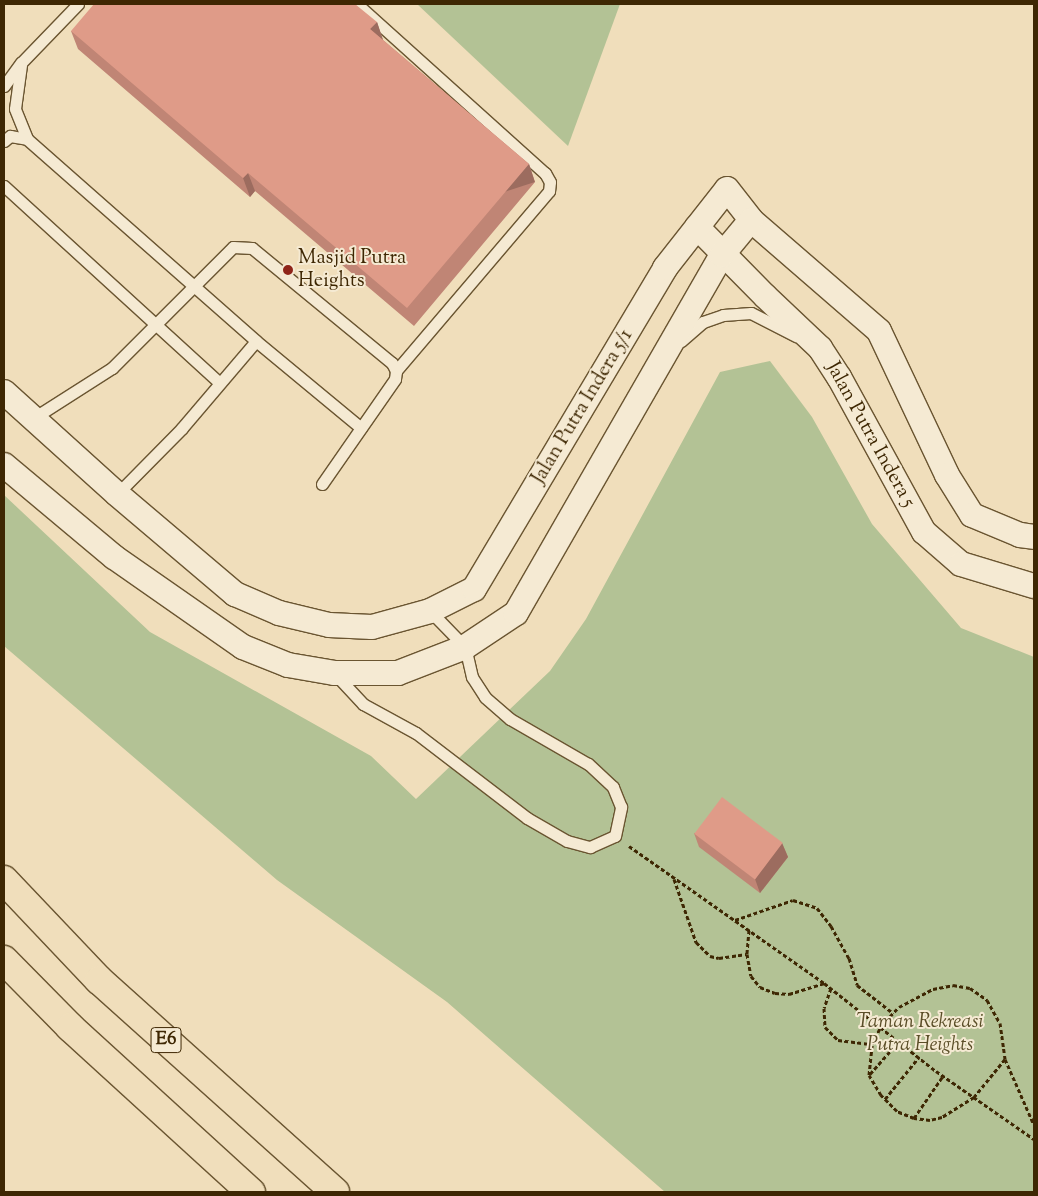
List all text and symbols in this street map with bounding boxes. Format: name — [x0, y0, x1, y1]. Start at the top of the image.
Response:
place label: Masjid Putra Heights — [298, 246, 406, 293]
marker: Masjid Putra Heights — [282, 264, 294, 276]
street label: Jalan Putra Indera 5/1 — [527, 325, 639, 489]
street label: Jalan Putra Indera 5 — [820, 358, 920, 512]
park label: Taman Rekreasi Putra Heights — [857, 1010, 983, 1057]
road number: E6 — [150, 1024, 182, 1056]

